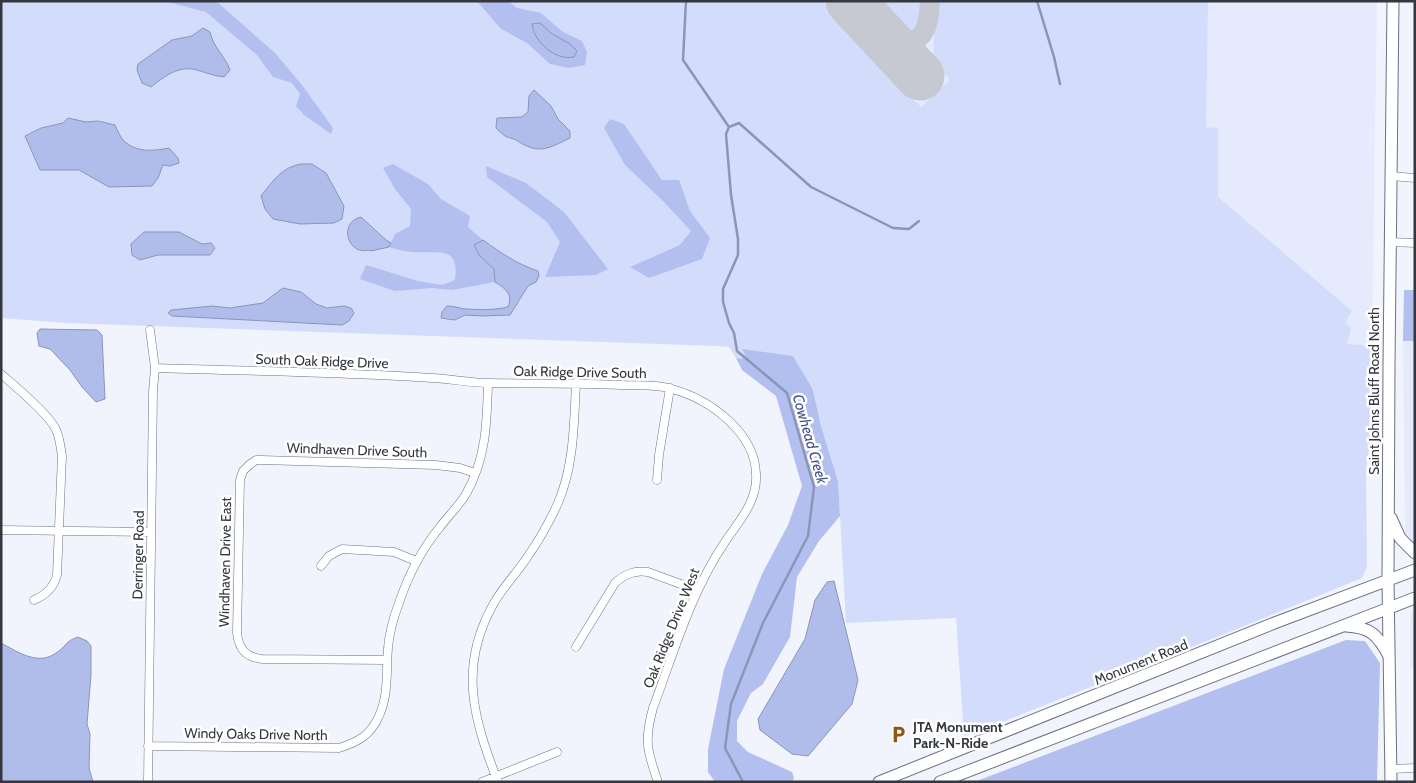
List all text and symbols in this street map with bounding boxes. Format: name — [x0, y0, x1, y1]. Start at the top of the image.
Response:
street label: Saint Johns Bluff Road North — [1365, 307, 1383, 475]
street label: South Oak Ridge Drive — [255, 350, 389, 372]
street label: Oak Ridge Drive South — [513, 362, 647, 382]
water label: Cowhead Creek — [789, 392, 832, 486]
street label: Windhaven Drive South — [286, 439, 428, 461]
street label: Windhaven Drive East — [215, 496, 235, 627]
street label: Derringer Road — [128, 510, 148, 600]
street label: Oak Ridge Drive West — [639, 565, 703, 691]
street label: Monument Road — [1092, 635, 1190, 689]
place label: JTA Monument Park-N-Ride — [912, 718, 1003, 752]
street label: Windy Oaks Drive North — [184, 724, 328, 744]
parking icon: JTA Monument Park-N-Ride — [889, 725, 909, 745]

